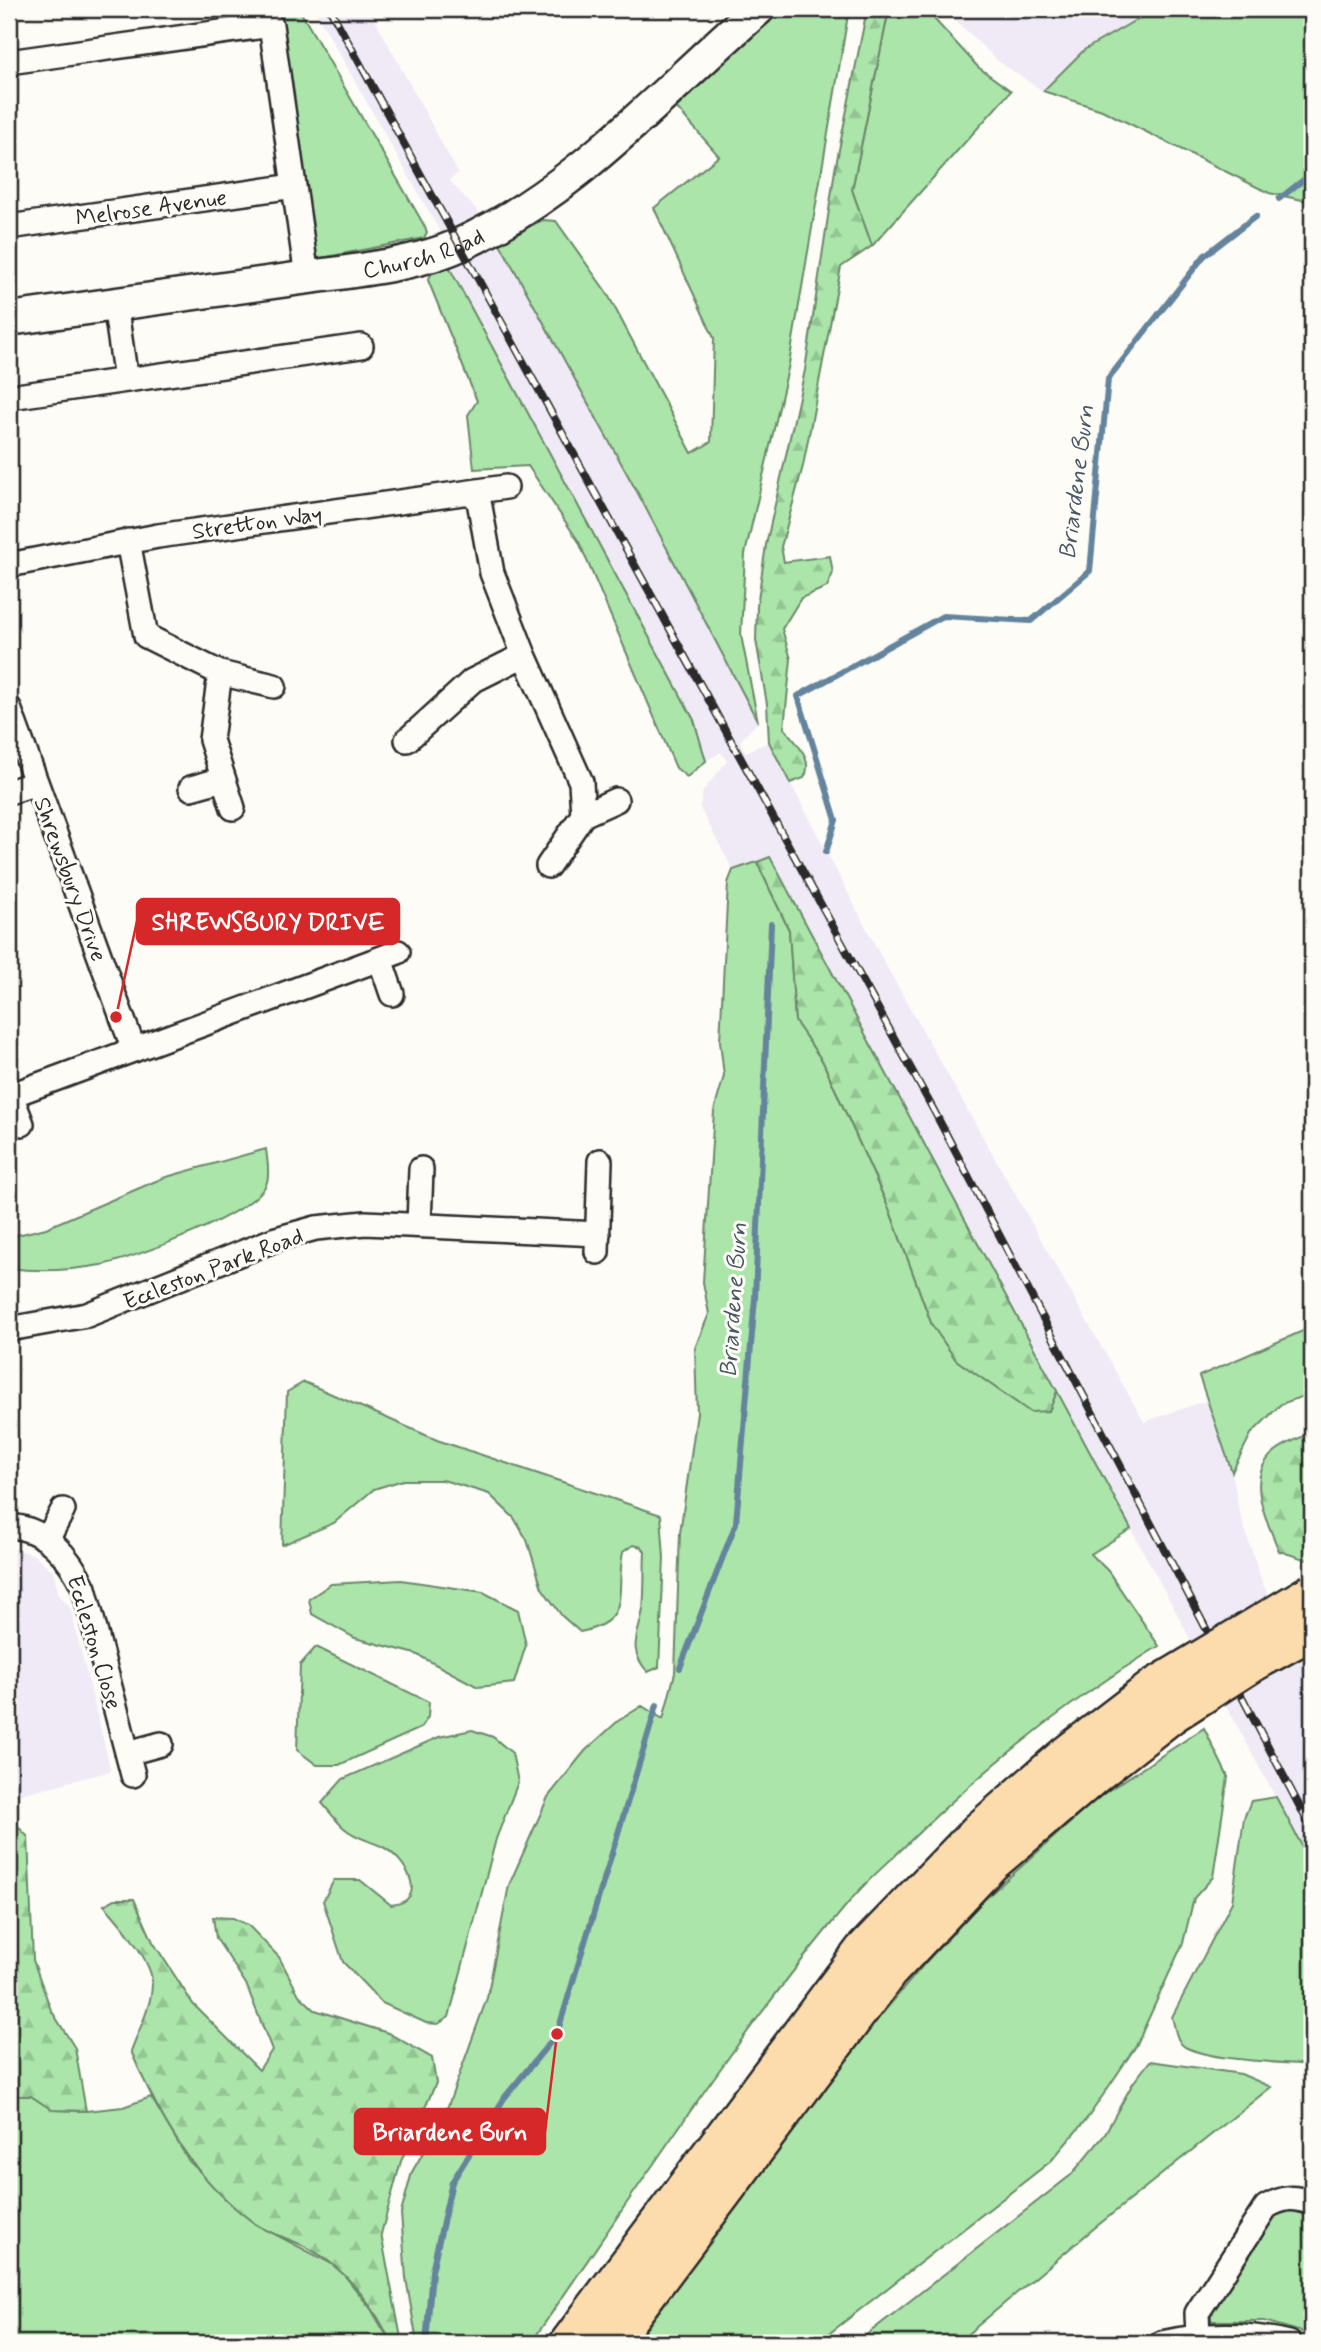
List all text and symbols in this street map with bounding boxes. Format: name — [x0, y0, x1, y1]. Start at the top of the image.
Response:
street label: Melrose Avenue — [74, 184, 229, 234]
street label: Church Road — [361, 222, 490, 287]
water label: Briardene Burn — [1053, 403, 1102, 561]
street label: Stretton Way — [190, 500, 324, 548]
street label: Shrewsbury Drive — [25, 793, 113, 966]
callout: SHREWSBURY DRIVE — [137, 899, 399, 944]
text: SHREWSBURY DRIVE — [151, 908, 385, 939]
street label: Eccleston Park Road — [120, 1222, 308, 1318]
water label: Briardene Burn — [714, 1222, 755, 1379]
street label: Eccleston Close — [58, 1572, 128, 1713]
callout: Briardene Burn — [355, 2109, 545, 2154]
text: Briardene Burn — [372, 2118, 528, 2149]

